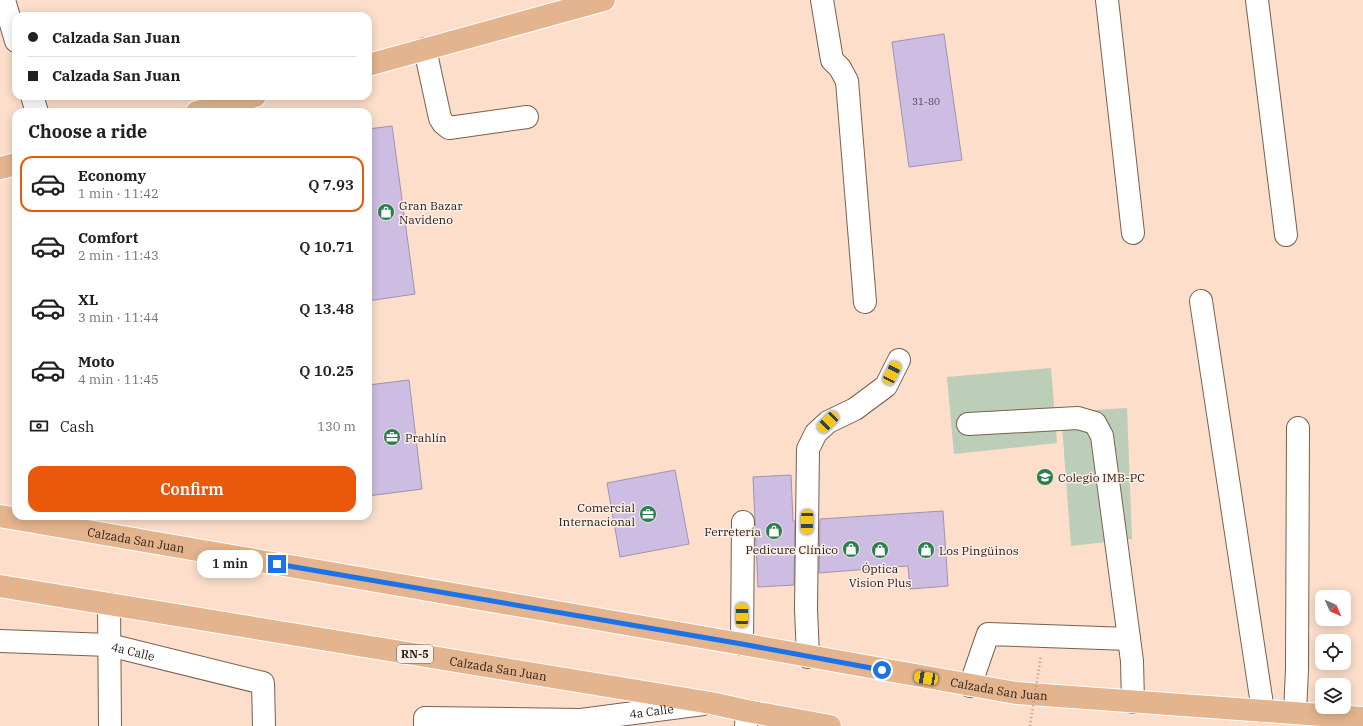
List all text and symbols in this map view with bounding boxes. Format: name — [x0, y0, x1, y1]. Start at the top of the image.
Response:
text: Calzada San Juan — [52, 28, 180, 47]
text: Calzada San Juan — [52, 66, 180, 85]
house number: 31-80 — [912, 95, 940, 108]
text: Choose a ride — [28, 120, 147, 143]
icon: car — [30, 166, 66, 202]
text: Economy — [78, 166, 146, 185]
text: Q 7.93 — [308, 175, 354, 194]
text: 1 min · 11:42 — [78, 185, 159, 202]
place label: Gran Bazar Navideno — [399, 198, 463, 227]
shop icon: Gran Bazar Navideno — [376, 202, 396, 222]
icon: car — [30, 228, 66, 264]
text: Comfort — [78, 228, 138, 247]
text: Q 10.71 — [299, 237, 354, 256]
text: 2 min · 11:43 — [78, 247, 159, 264]
icon: car — [30, 290, 66, 326]
text: XL — [78, 290, 98, 309]
text: Q 13.48 — [299, 299, 354, 318]
text: 3 min · 11:44 — [78, 309, 159, 326]
icon: car — [30, 352, 66, 388]
text: Moto — [78, 352, 115, 371]
car — [881, 360, 903, 386]
text: Q 10.25 — [299, 361, 354, 380]
text: 4 min · 11:45 — [78, 371, 159, 388]
car — [815, 409, 841, 435]
icon: cash — [28, 415, 50, 437]
text: Cash — [60, 417, 94, 436]
text: 130 m — [317, 418, 356, 435]
office icon: Prahlín — [382, 427, 402, 447]
place label: Prahlín — [405, 430, 447, 445]
button: Confirm — [28, 466, 356, 512]
school or university icon: Colegio IMB-PC — [1035, 467, 1055, 487]
place label: Colegio IMB-PC — [1058, 470, 1145, 485]
place label: Comercial Internacional — [558, 500, 635, 529]
office icon: Comercial Internacional — [638, 504, 658, 524]
car — [801, 510, 813, 534]
shop icon: Ferretería — [764, 521, 784, 541]
street label: Calzada San Juan — [86, 524, 186, 555]
place label: Ferretería — [704, 524, 761, 539]
shop icon: Pedicure Clínico — [841, 539, 861, 559]
shop icon: Óptica Vision Plus — [870, 540, 890, 560]
shop icon: Los Pingüinos — [916, 540, 936, 560]
place label: Pedicure Clínico — [746, 542, 838, 557]
place label: Los Pingüinos — [939, 543, 1019, 558]
callout: 1 min — [197, 550, 263, 578]
text: 1 min — [212, 555, 248, 572]
route end — [268, 555, 286, 573]
place label: Óptica Vision Plus — [849, 561, 912, 590]
north arrow — [1315, 590, 1351, 626]
map controls — [1315, 590, 1351, 714]
car — [736, 603, 748, 627]
button: locate — [1315, 634, 1351, 670]
street label: 4a Calle — [110, 638, 157, 664]
road number: RN-5 — [397, 645, 433, 663]
street label: Calzada San Juan — [449, 653, 548, 683]
route start — [873, 661, 891, 679]
car — [913, 670, 939, 686]
street label: Calzada San Juan — [949, 674, 1049, 703]
button: layers — [1315, 678, 1351, 714]
street label: 4a Calle — [628, 700, 674, 721]

